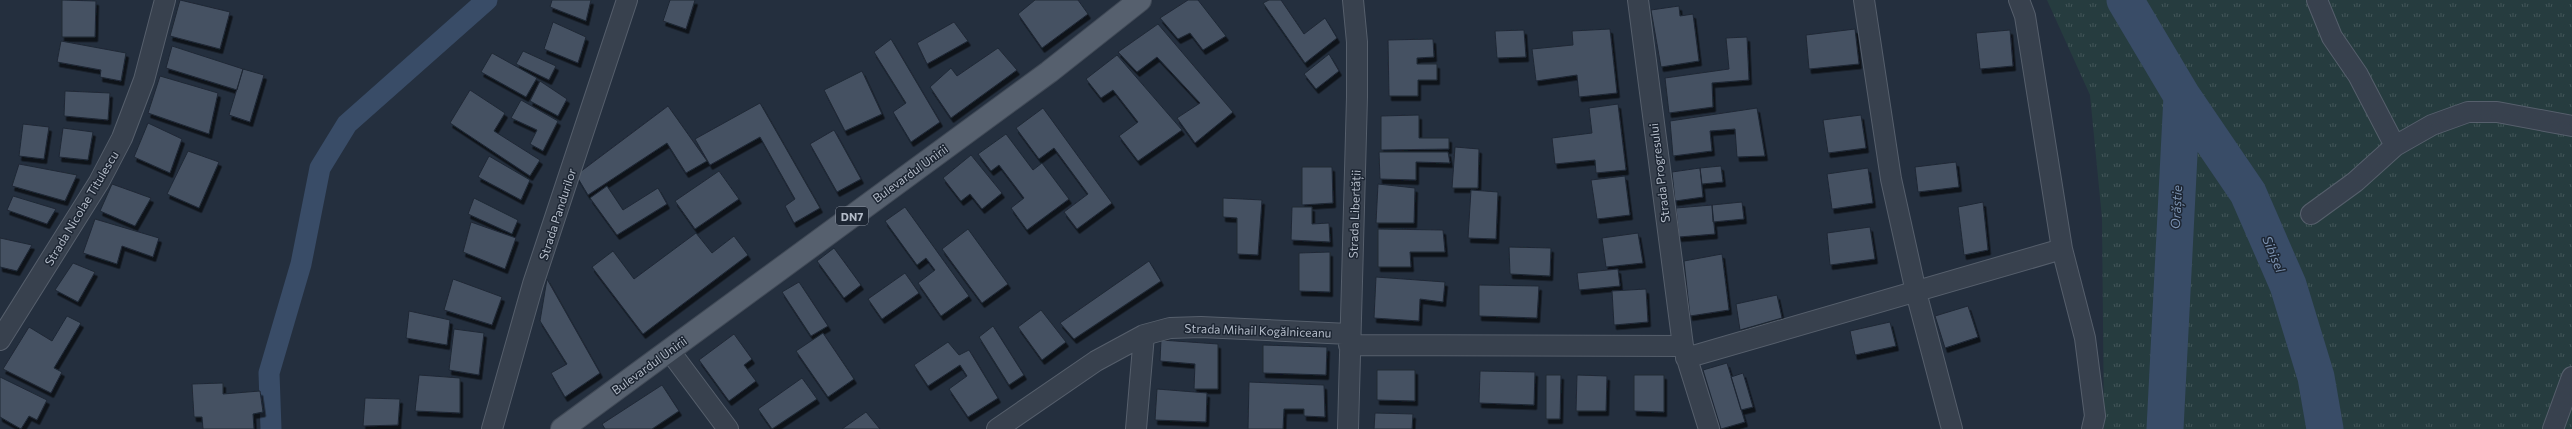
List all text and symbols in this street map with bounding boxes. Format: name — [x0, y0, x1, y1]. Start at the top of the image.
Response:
street label: Strada Progresului — [1646, 123, 1672, 223]
street label: Bulevardul Unirii — [870, 141, 950, 205]
street label: Strada Nicolae Titulescu — [41, 148, 121, 268]
street label: Strada Pandurilor — [536, 166, 578, 262]
street label: Strada Libertății — [1345, 169, 1364, 259]
water label: Orăștie — [2167, 185, 2186, 229]
road number: DN7 — [836, 207, 868, 225]
water label: Sibișel — [2258, 233, 2289, 276]
street label: Strada Mihail Kogălniceanu — [1184, 320, 1332, 340]
street label: Bulevardul Unirii — [609, 333, 689, 397]

